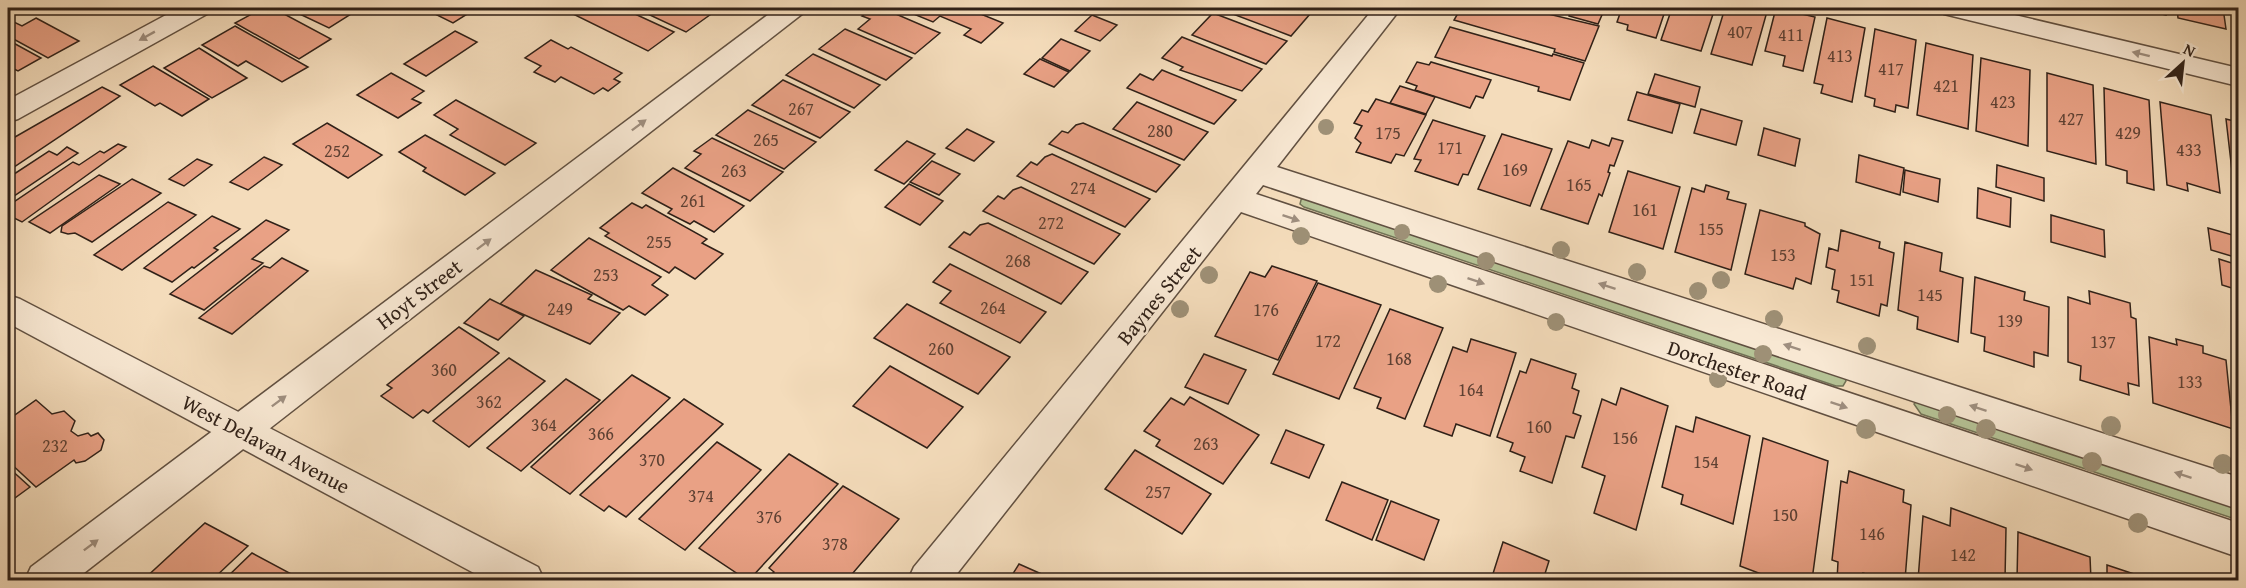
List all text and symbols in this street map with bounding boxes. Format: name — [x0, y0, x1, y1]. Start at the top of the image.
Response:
house number: 407 — [1727, 18, 1753, 45]
house number: 411 — [1778, 21, 1804, 48]
one-way arrow — [138, 31, 155, 41]
north arrow — [2153, 33, 2213, 93]
text: N — [2180, 37, 2200, 63]
house number: 413 — [1827, 42, 1853, 69]
one-way arrow — [2132, 48, 2150, 58]
house number: 417 — [1878, 55, 1904, 82]
house number: 421 — [1933, 72, 1959, 99]
house number: 423 — [1990, 88, 2016, 115]
house number: 267 — [788, 95, 814, 122]
house number: 427 — [2058, 105, 2084, 132]
house number: 280 — [1147, 117, 1173, 144]
one-way arrow — [631, 119, 647, 132]
house number: 175 — [1375, 119, 1401, 146]
house number: 429 — [2115, 119, 2141, 146]
house number: 265 — [753, 126, 779, 153]
house number: 171 — [1437, 134, 1463, 161]
house number: 433 — [2176, 136, 2202, 163]
house number: 252 — [324, 137, 350, 164]
house number: 169 — [1502, 156, 1528, 183]
house number: 263 — [721, 157, 747, 184]
house number: 165 — [1566, 171, 1592, 198]
house number: 274 — [1070, 174, 1096, 201]
house number: 261 — [680, 187, 706, 214]
house number: 161 — [1632, 196, 1658, 223]
house number: 272 — [1038, 209, 1064, 236]
one-way arrow — [1282, 214, 1300, 224]
house number: 155 — [1698, 215, 1724, 242]
house number: 255 — [646, 228, 672, 255]
one-way arrow — [476, 238, 492, 250]
street label: Baynes Street — [1109, 238, 1209, 351]
house number: 153 — [1770, 241, 1796, 268]
house number: 268 — [1005, 247, 1031, 274]
street label: Hoyt Street — [370, 251, 469, 337]
house number: 253 — [593, 261, 619, 288]
house number: 151 — [1849, 266, 1875, 293]
one-way arrow — [1467, 277, 1485, 286]
one-way arrow — [1598, 281, 1616, 291]
house number: 145 — [1917, 281, 1943, 308]
house number: 264 — [980, 294, 1006, 321]
house number: 249 — [547, 295, 573, 322]
house number: 176 — [1253, 296, 1279, 323]
house number: 139 — [1997, 307, 2023, 334]
house number: 172 — [1315, 327, 1341, 354]
house number: 137 — [2090, 328, 2116, 355]
street label: Dorchester Road — [1663, 332, 1811, 409]
house number: 260 — [928, 335, 954, 362]
one-way arrow — [1783, 342, 1801, 351]
house number: 168 — [1386, 345, 1412, 372]
house number: 360 — [431, 356, 457, 383]
house number: 133 — [2177, 368, 2203, 395]
house number: 164 — [1458, 376, 1484, 403]
street label: West Delavan Avenue — [176, 387, 356, 501]
house number: 362 — [476, 388, 502, 415]
one-way arrow — [271, 395, 287, 407]
one-way arrow — [1830, 400, 1848, 410]
one-way arrow — [1969, 402, 1987, 412]
house number: 364 — [531, 411, 557, 438]
house number: 160 — [1526, 413, 1552, 440]
house number: 366 — [588, 420, 614, 447]
house number: 156 — [1612, 424, 1638, 451]
house number: 263 — [1193, 430, 1219, 457]
house number: 232 — [42, 432, 68, 459]
house number: 370 — [639, 446, 665, 473]
house number: 154 — [1693, 448, 1719, 475]
one-way arrow — [2015, 463, 2033, 473]
one-way arrow — [2174, 470, 2192, 479]
house number: 257 — [1145, 478, 1171, 505]
house number: 374 — [688, 482, 714, 509]
house number: 150 — [1772, 501, 1798, 528]
house number: 376 — [756, 503, 782, 530]
house number: 146 — [1859, 520, 1885, 547]
house number: 378 — [822, 530, 848, 557]
one-way arrow — [83, 539, 99, 551]
house number: 142 — [1950, 541, 1976, 568]

